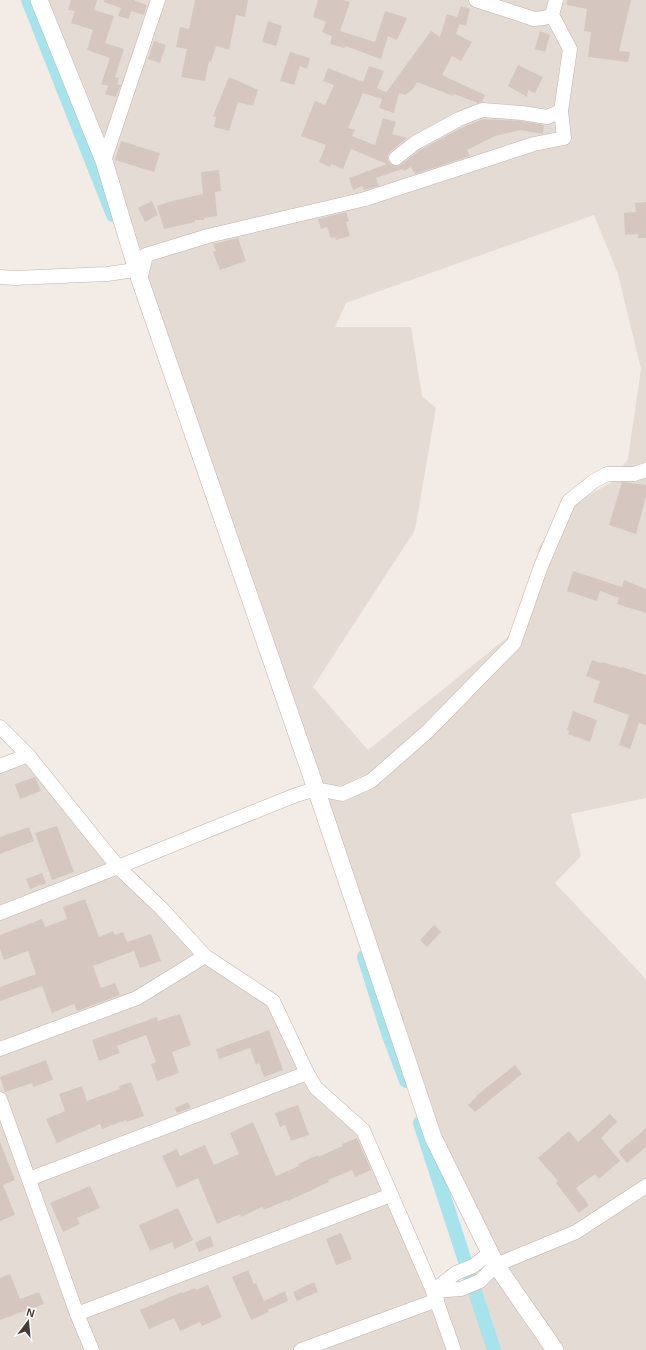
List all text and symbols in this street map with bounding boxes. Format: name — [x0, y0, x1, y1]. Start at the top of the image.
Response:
north arrow — [8, 1302, 48, 1342]
text: N — [25, 1306, 36, 1319]

